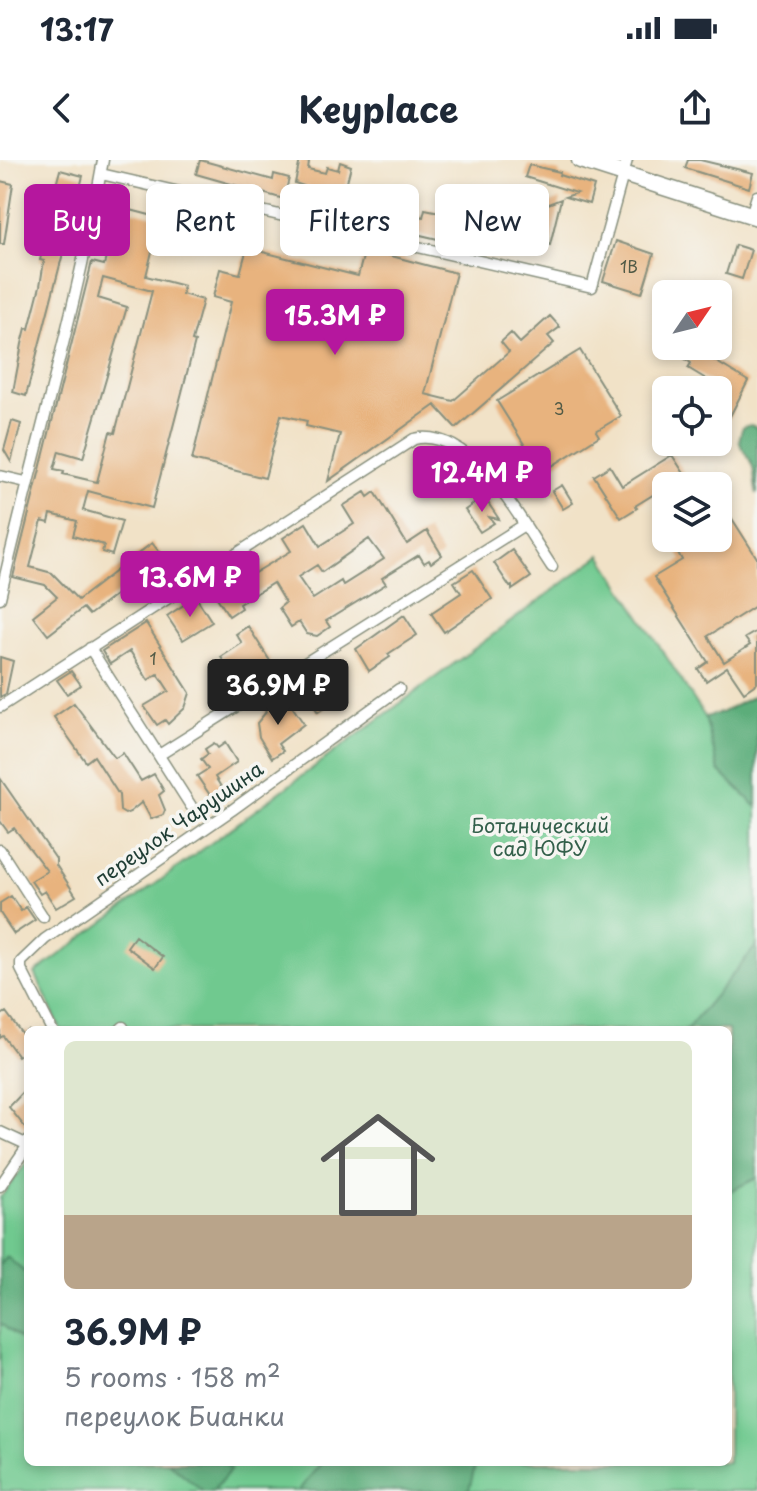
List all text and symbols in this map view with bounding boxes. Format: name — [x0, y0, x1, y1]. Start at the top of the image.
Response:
text: 13:17 — [40, 6, 114, 51]
text: Keyplace — [298, 81, 459, 135]
icon: back — [40, 86, 84, 130]
icon: share — [673, 86, 717, 130]
chip: Buy — [24, 184, 130, 256]
chip: Rent — [146, 184, 264, 256]
chip: Filters — [280, 184, 419, 256]
chip: New — [435, 184, 549, 256]
house number: 1В — [620, 254, 638, 278]
north arrow — [652, 280, 732, 360]
map controls — [652, 280, 732, 552]
pin: 15.3M ₽ — [261, 289, 409, 357]
text: 15.3M ₽ — [284, 295, 386, 334]
button: locate — [652, 376, 732, 456]
house number: 3 — [554, 396, 564, 420]
pin: 12.4M ₽ — [408, 446, 556, 514]
text: 12.4M ₽ — [431, 452, 533, 491]
button: layers — [652, 472, 732, 552]
pin: 13.6M ₽ — [116, 551, 264, 619]
text: 13.6M ₽ — [138, 557, 242, 596]
house number: 1 — [149, 646, 157, 670]
pin: 36.9M ₽ — [204, 659, 352, 727]
text: 36.9M ₽ — [225, 665, 331, 704]
street label: переулок Чарушина — [88, 753, 269, 893]
park label: Ботанический сад ЮФУ — [471, 810, 609, 863]
icon: home — [306, 1093, 450, 1237]
text: 36.9M ₽ — [64, 1305, 201, 1357]
text: 5 rooms · 158 m² — [64, 1357, 281, 1396]
text: переулок Бианки — [64, 1396, 285, 1435]

